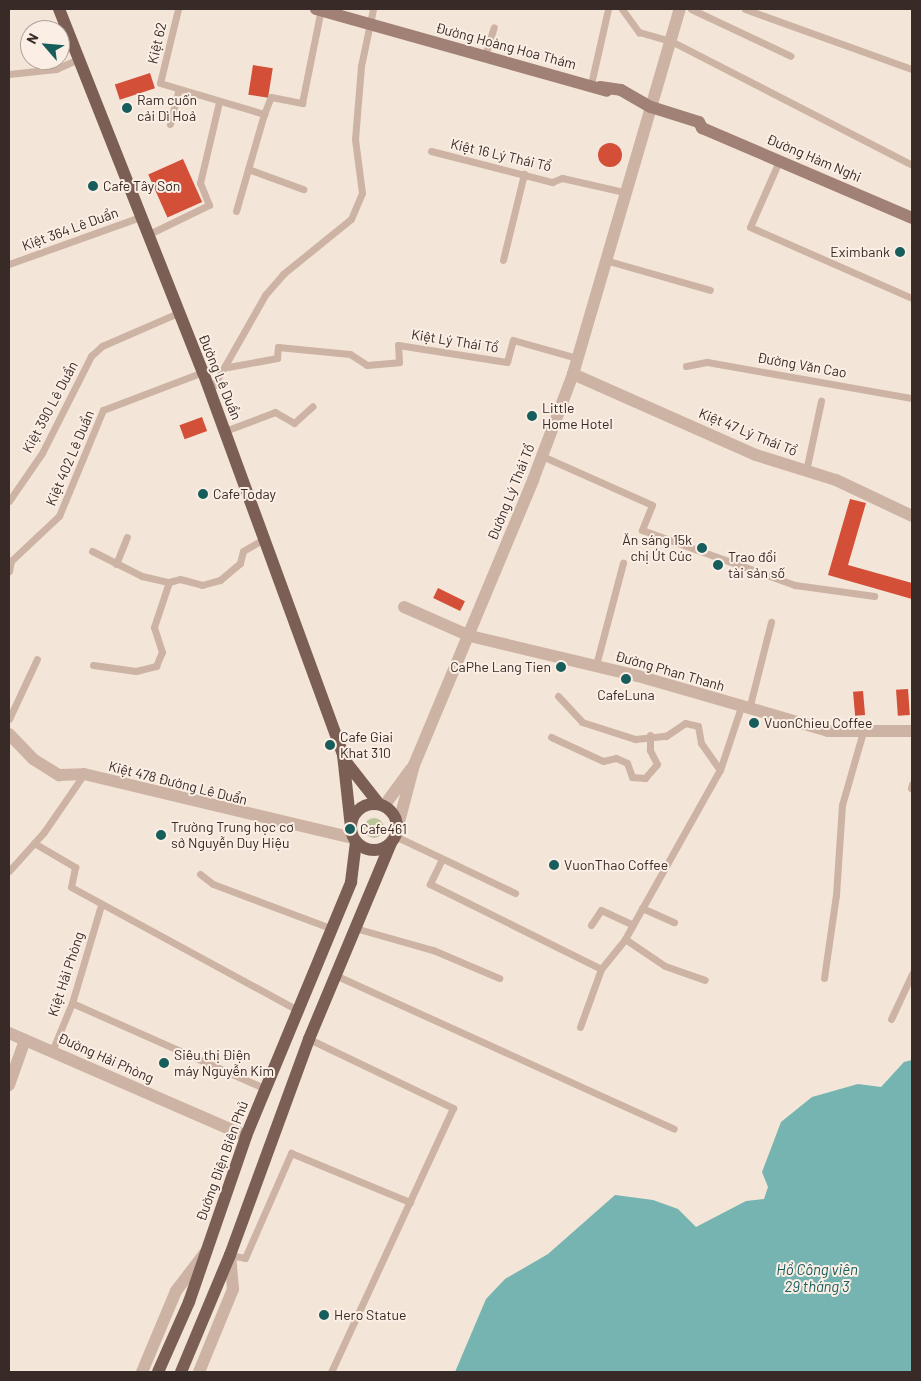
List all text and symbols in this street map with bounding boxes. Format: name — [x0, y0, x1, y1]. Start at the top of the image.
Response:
street label: Đường Hoàng Hoa Thám — [434, 19, 578, 73]
north arrow — [20, 20, 70, 70]
street label: Kiệt 62 — [144, 21, 170, 65]
text: N — [22, 30, 42, 46]
place label: Ram cuốn cải Dì Hoả — [137, 92, 197, 124]
marker: Ram cuốn cải Dì Hoả — [121, 102, 133, 114]
street label: Đường Hàm Nghi — [764, 131, 864, 185]
street label: Kiệt 16 Lý Thái Tổ — [449, 135, 553, 175]
place label: Cafe Tây Sơn — [103, 178, 180, 194]
marker: Cafe Tây Sơn — [87, 180, 99, 192]
street label: Kiệt 364 Lê Duẩn — [20, 204, 120, 254]
place label: Eximbank — [830, 244, 890, 260]
marker: Eximbank — [894, 246, 906, 258]
street label: Kiệt Lý Thái Tổ — [410, 326, 500, 356]
street label: Đường Lê Duẩn — [195, 332, 245, 422]
street label: Đường Văn Cao — [756, 349, 848, 381]
street label: Kiệt 390 Lê Duẩn — [19, 358, 81, 456]
place label: Little Home Hotel — [542, 400, 613, 432]
street label: Kiệt 47 Lý Thái Tổ — [696, 405, 800, 459]
street label: Kiệt 402 Lê Duẩn — [42, 408, 98, 508]
marker: Little Home Hotel — [526, 410, 538, 422]
street label: Đường Lý Thái Tổ — [484, 441, 538, 543]
place label: CafeToday — [213, 486, 276, 502]
marker: CafeToday — [197, 488, 209, 500]
place label: Ăn sáng 15k chị Út Cúc — [622, 532, 692, 564]
marker: Ăn sáng 15k chị Út Cúc — [696, 542, 708, 554]
place label: Trao đổi tài sản số — [728, 549, 785, 582]
marker: Trao đổi tài sản số — [712, 559, 724, 571]
street label: Đường Phan Thanh — [613, 647, 727, 695]
place label: CaPhe Lang Tien — [450, 659, 551, 675]
marker: CaPhe Lang Tien — [555, 661, 567, 673]
marker: CafeLuna — [620, 673, 632, 685]
place label: CafeLuna — [597, 687, 655, 703]
place label: VuonChieu Coffee — [764, 715, 872, 731]
marker: VuonChieu Coffee — [748, 717, 760, 729]
place label: Cafe Giai Khat 310 — [340, 729, 393, 762]
marker: Cafe Giai Khat 310 — [324, 739, 336, 751]
street label: Kiệt 478 Đường Lê Duẩn — [107, 758, 249, 808]
place label: Trường Trung học cơ sở Nguyễn Duy Hiệu — [171, 819, 294, 852]
place label: Cafe461 — [360, 821, 407, 837]
marker: Cafe461 — [344, 823, 356, 835]
marker: Trường Trung học cơ sở Nguyễn Duy Hiệu — [155, 829, 167, 841]
place label: VuonThao Coffee — [564, 857, 668, 873]
marker: VuonThao Coffee — [548, 859, 560, 871]
street label: Kiệt Hải Phòng — [44, 929, 88, 1019]
street label: Đường Hải Phòng — [55, 1029, 157, 1087]
place label: Siêu thị Điện máy Nguyễn Kim — [174, 1047, 274, 1080]
marker: Siêu thị Điện máy Nguyễn Kim — [158, 1057, 170, 1069]
street label: Đường Điện Biên Phủ — [192, 1099, 252, 1223]
water label: Hồ Công viên 29 tháng 3 — [776, 1260, 858, 1295]
place label: Hero Statue — [334, 1307, 407, 1323]
marker: Hero Statue — [318, 1309, 330, 1321]

